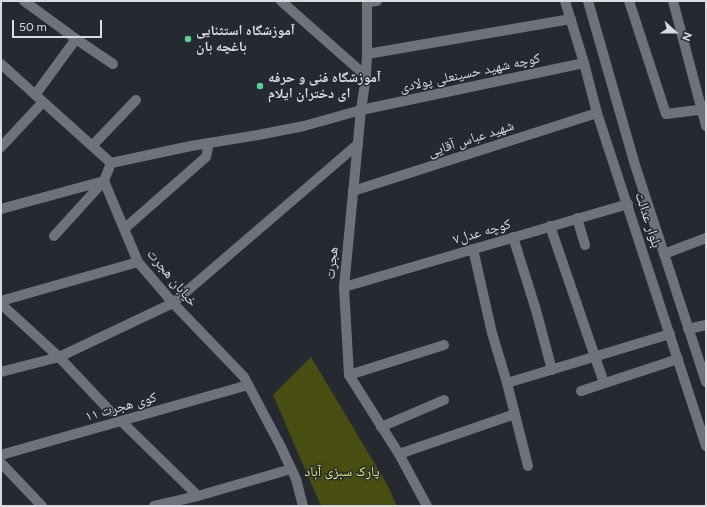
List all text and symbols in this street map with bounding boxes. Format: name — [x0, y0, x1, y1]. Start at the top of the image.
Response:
scale bar — [14, 12, 104, 38]
north arrow — [655, 12, 695, 52]
text: 50 m — [19, 20, 47, 34]
place label: آموزشگاه استثنایی باغچه بان — [196, 23, 295, 56]
text: N — [679, 30, 694, 43]
marker: آموزشگاه استثنایی باغچه بان — [183, 34, 193, 44]
street label: کوچه شهید حسینعلی پولادی — [398, 50, 542, 96]
place label: آموزشگاه فنی و حرفه ای دختران ایلام — [268, 70, 381, 102]
marker: آموزشگاه فنی و حرفه ای دختران ایلام — [255, 81, 265, 91]
street label: شهید عباس آقایی — [426, 117, 516, 161]
street label: بلوار عدالت — [631, 190, 665, 250]
street label: کوچه عدل۷ — [451, 216, 513, 248]
street label: خیابان هجرت — [143, 246, 201, 310]
street label: هجرت — [322, 246, 342, 280]
street label: کوی هجرت ۱۱ — [83, 389, 159, 425]
park label: پارک سبزی آباد — [305, 464, 379, 480]

